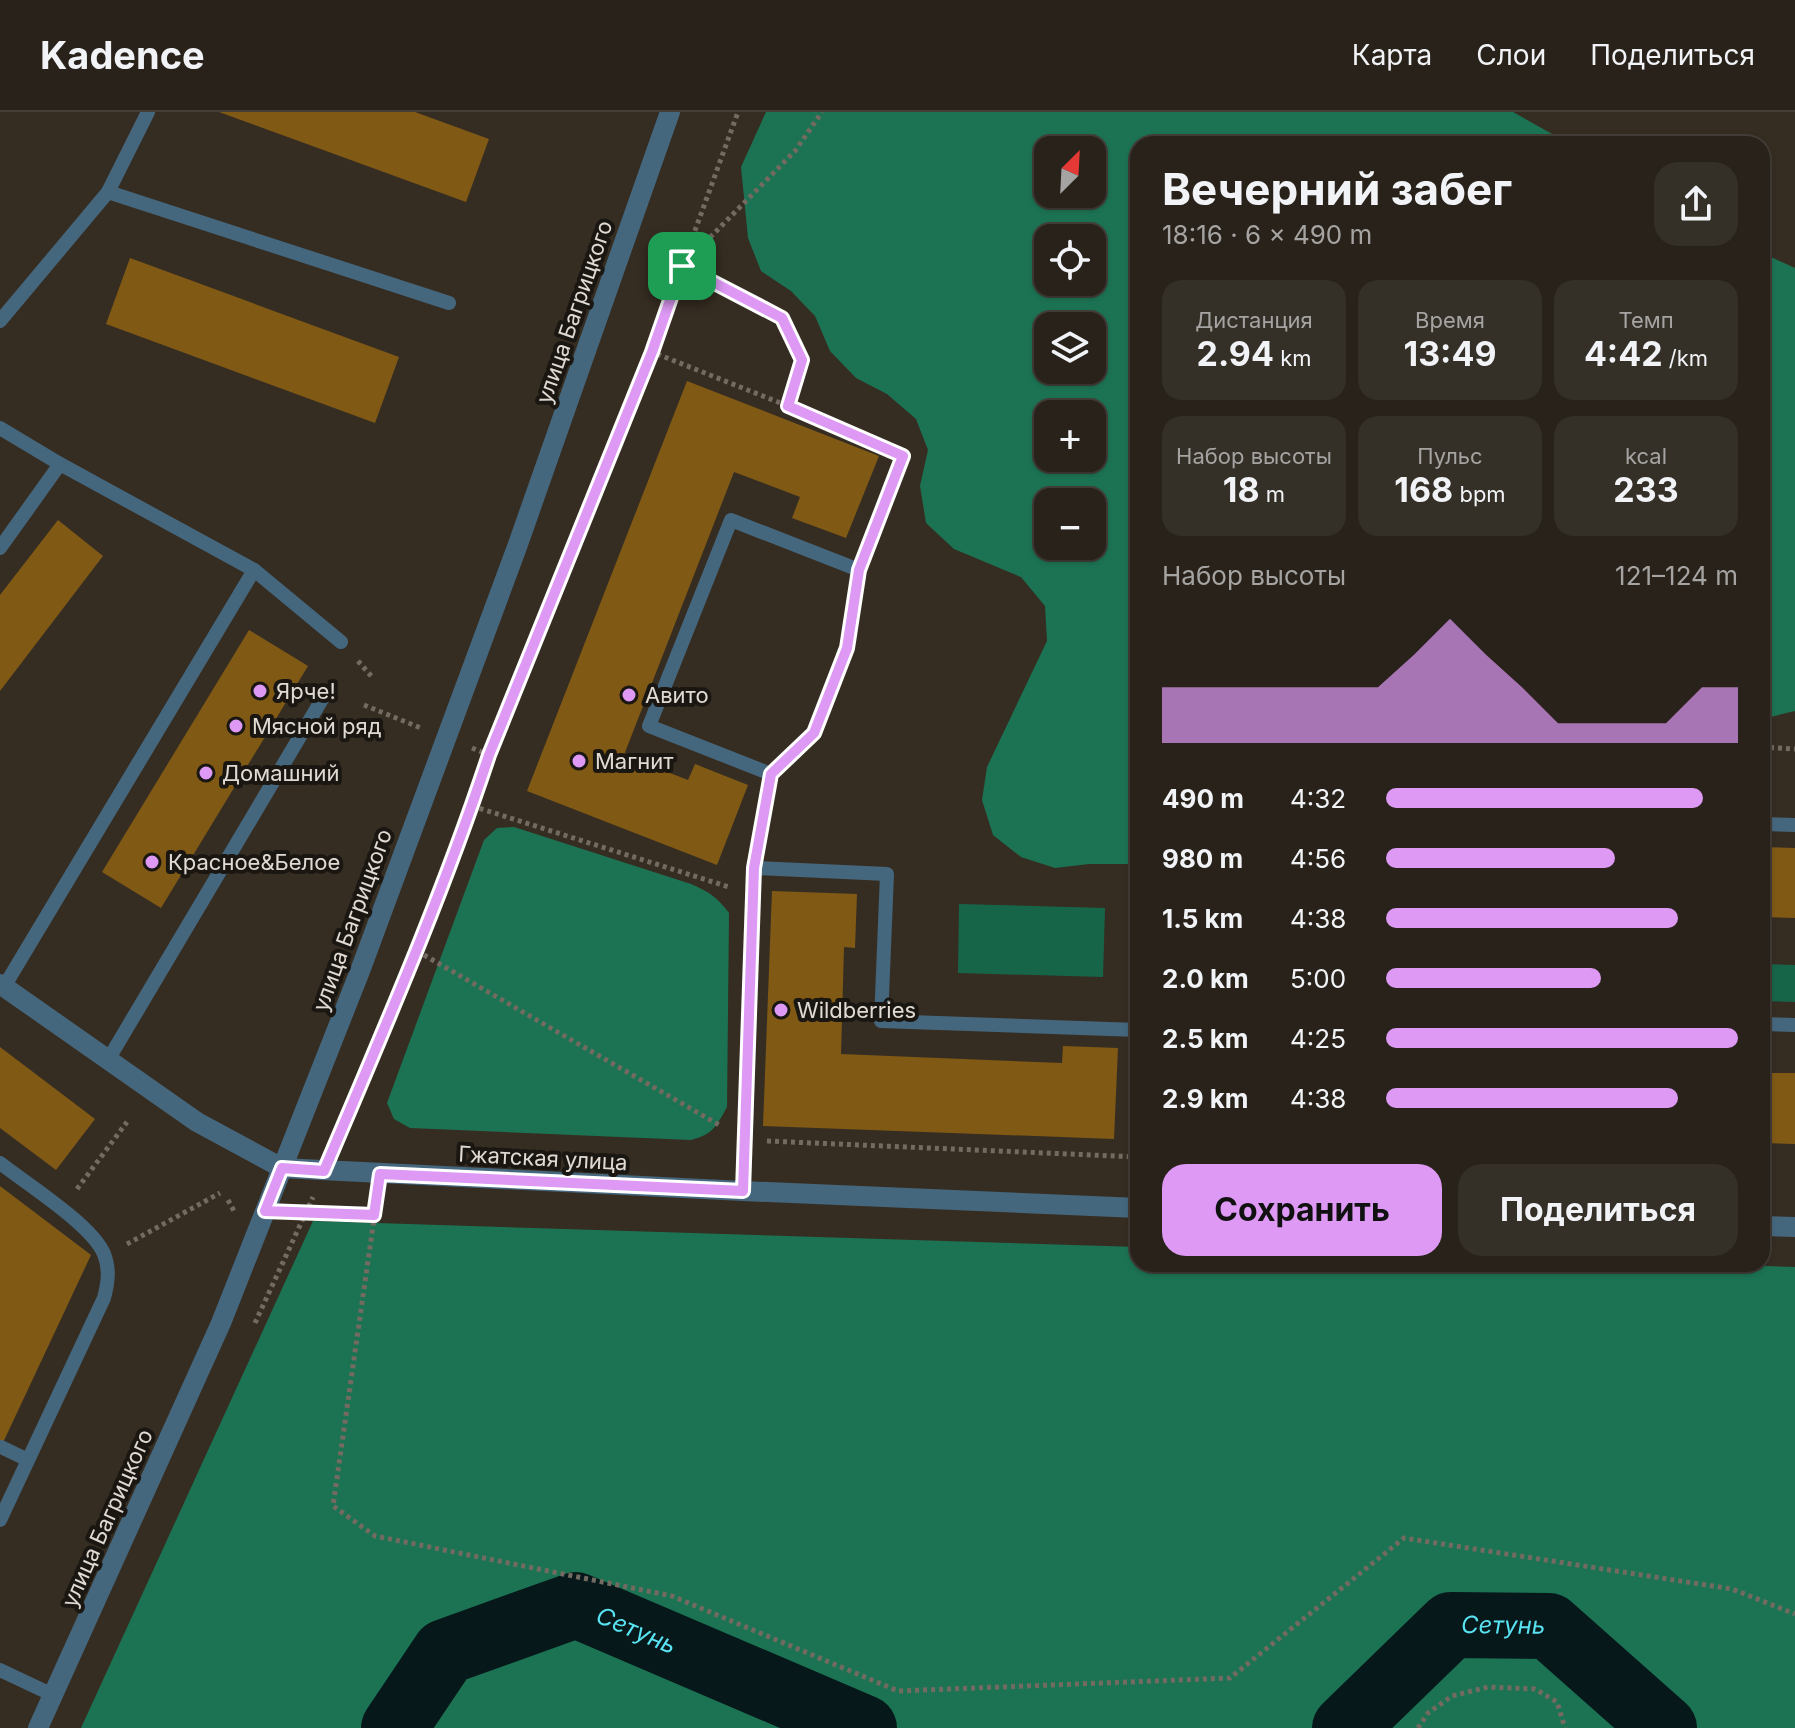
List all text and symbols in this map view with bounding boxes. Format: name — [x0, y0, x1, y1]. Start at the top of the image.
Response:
text: Kadence — [40, 32, 205, 78]
text: Карта — [1352, 38, 1432, 72]
text: Слои — [1476, 38, 1546, 72]
text: Поделиться — [1590, 38, 1755, 72]
north arrow — [1034, 136, 1106, 208]
map controls — [1034, 136, 1106, 560]
text: Вечерний забег — [1162, 162, 1512, 216]
button: share — [1654, 162, 1738, 246]
street label: улица Багрицкого — [530, 217, 618, 407]
text: 18:16 · 6 × 490 m — [1162, 219, 1372, 250]
button: locate — [1034, 224, 1106, 296]
pin — [648, 232, 716, 300]
icon: arrive — [660, 244, 704, 288]
text: Дистанция — [1195, 307, 1313, 333]
text: Время — [1415, 307, 1485, 333]
text: Темп — [1618, 307, 1674, 333]
button: layers — [1034, 312, 1106, 384]
text: 2.94 — [1197, 333, 1274, 374]
text: 13:49 — [1403, 333, 1497, 374]
text: 4:42 — [1584, 333, 1663, 374]
text: km — [1274, 345, 1311, 371]
text: /km — [1663, 345, 1708, 371]
button: + — [1034, 400, 1106, 472]
text: Набор высоты — [1176, 443, 1332, 469]
text: Пульс — [1417, 443, 1483, 469]
text: kcal — [1625, 443, 1667, 469]
text: 18 — [1223, 469, 1260, 510]
text: 168 — [1394, 469, 1453, 510]
text: 233 — [1613, 469, 1679, 510]
text: m — [1260, 481, 1285, 507]
text: bpm — [1453, 481, 1506, 507]
button: − — [1034, 488, 1106, 560]
text: Набор высоты — [1162, 560, 1346, 591]
text: 121–124 m — [1615, 560, 1738, 591]
place label: Ярче! — [276, 678, 336, 704]
marker: Ярче! — [251, 682, 269, 700]
place label: Авито — [645, 682, 709, 708]
marker: Авито — [620, 686, 638, 704]
place label: Мясной ряд — [252, 713, 382, 739]
marker: Мясной ряд — [227, 717, 245, 735]
place label: Магнит — [595, 748, 674, 774]
marker: Магнит — [570, 752, 588, 770]
place label: Домашний — [222, 760, 340, 786]
marker: Домашний — [197, 764, 215, 782]
text: 490 m — [1162, 783, 1244, 814]
text: 4:32 — [1290, 783, 1346, 814]
street label: улица Багрицкого — [307, 825, 397, 1015]
text: 980 m — [1162, 843, 1243, 874]
text: 4:56 — [1290, 843, 1346, 874]
place label: Красное&Белое — [168, 849, 340, 875]
marker: Красное&Белое — [143, 853, 161, 871]
text: 1.5 km — [1162, 903, 1243, 934]
text: 4:38 — [1290, 903, 1346, 934]
text: 2.0 km — [1162, 963, 1249, 994]
text: 5:00 — [1290, 963, 1346, 994]
place label: Wildberries — [797, 997, 916, 1023]
marker: Wildberries — [772, 1001, 790, 1019]
text: 2.5 km — [1162, 1023, 1248, 1054]
text: 4:25 — [1290, 1023, 1346, 1054]
text: 2.9 km — [1162, 1083, 1249, 1114]
text: 4:38 — [1290, 1083, 1346, 1114]
street label: Гжатская улица — [458, 1141, 628, 1175]
button: Сохранить — [1162, 1164, 1442, 1256]
button: Поделиться — [1458, 1164, 1738, 1256]
street label: улица Багрицкого — [56, 1425, 158, 1611]
water label: Сетунь — [592, 1600, 681, 1660]
water label: Сетунь — [1461, 1610, 1545, 1640]

